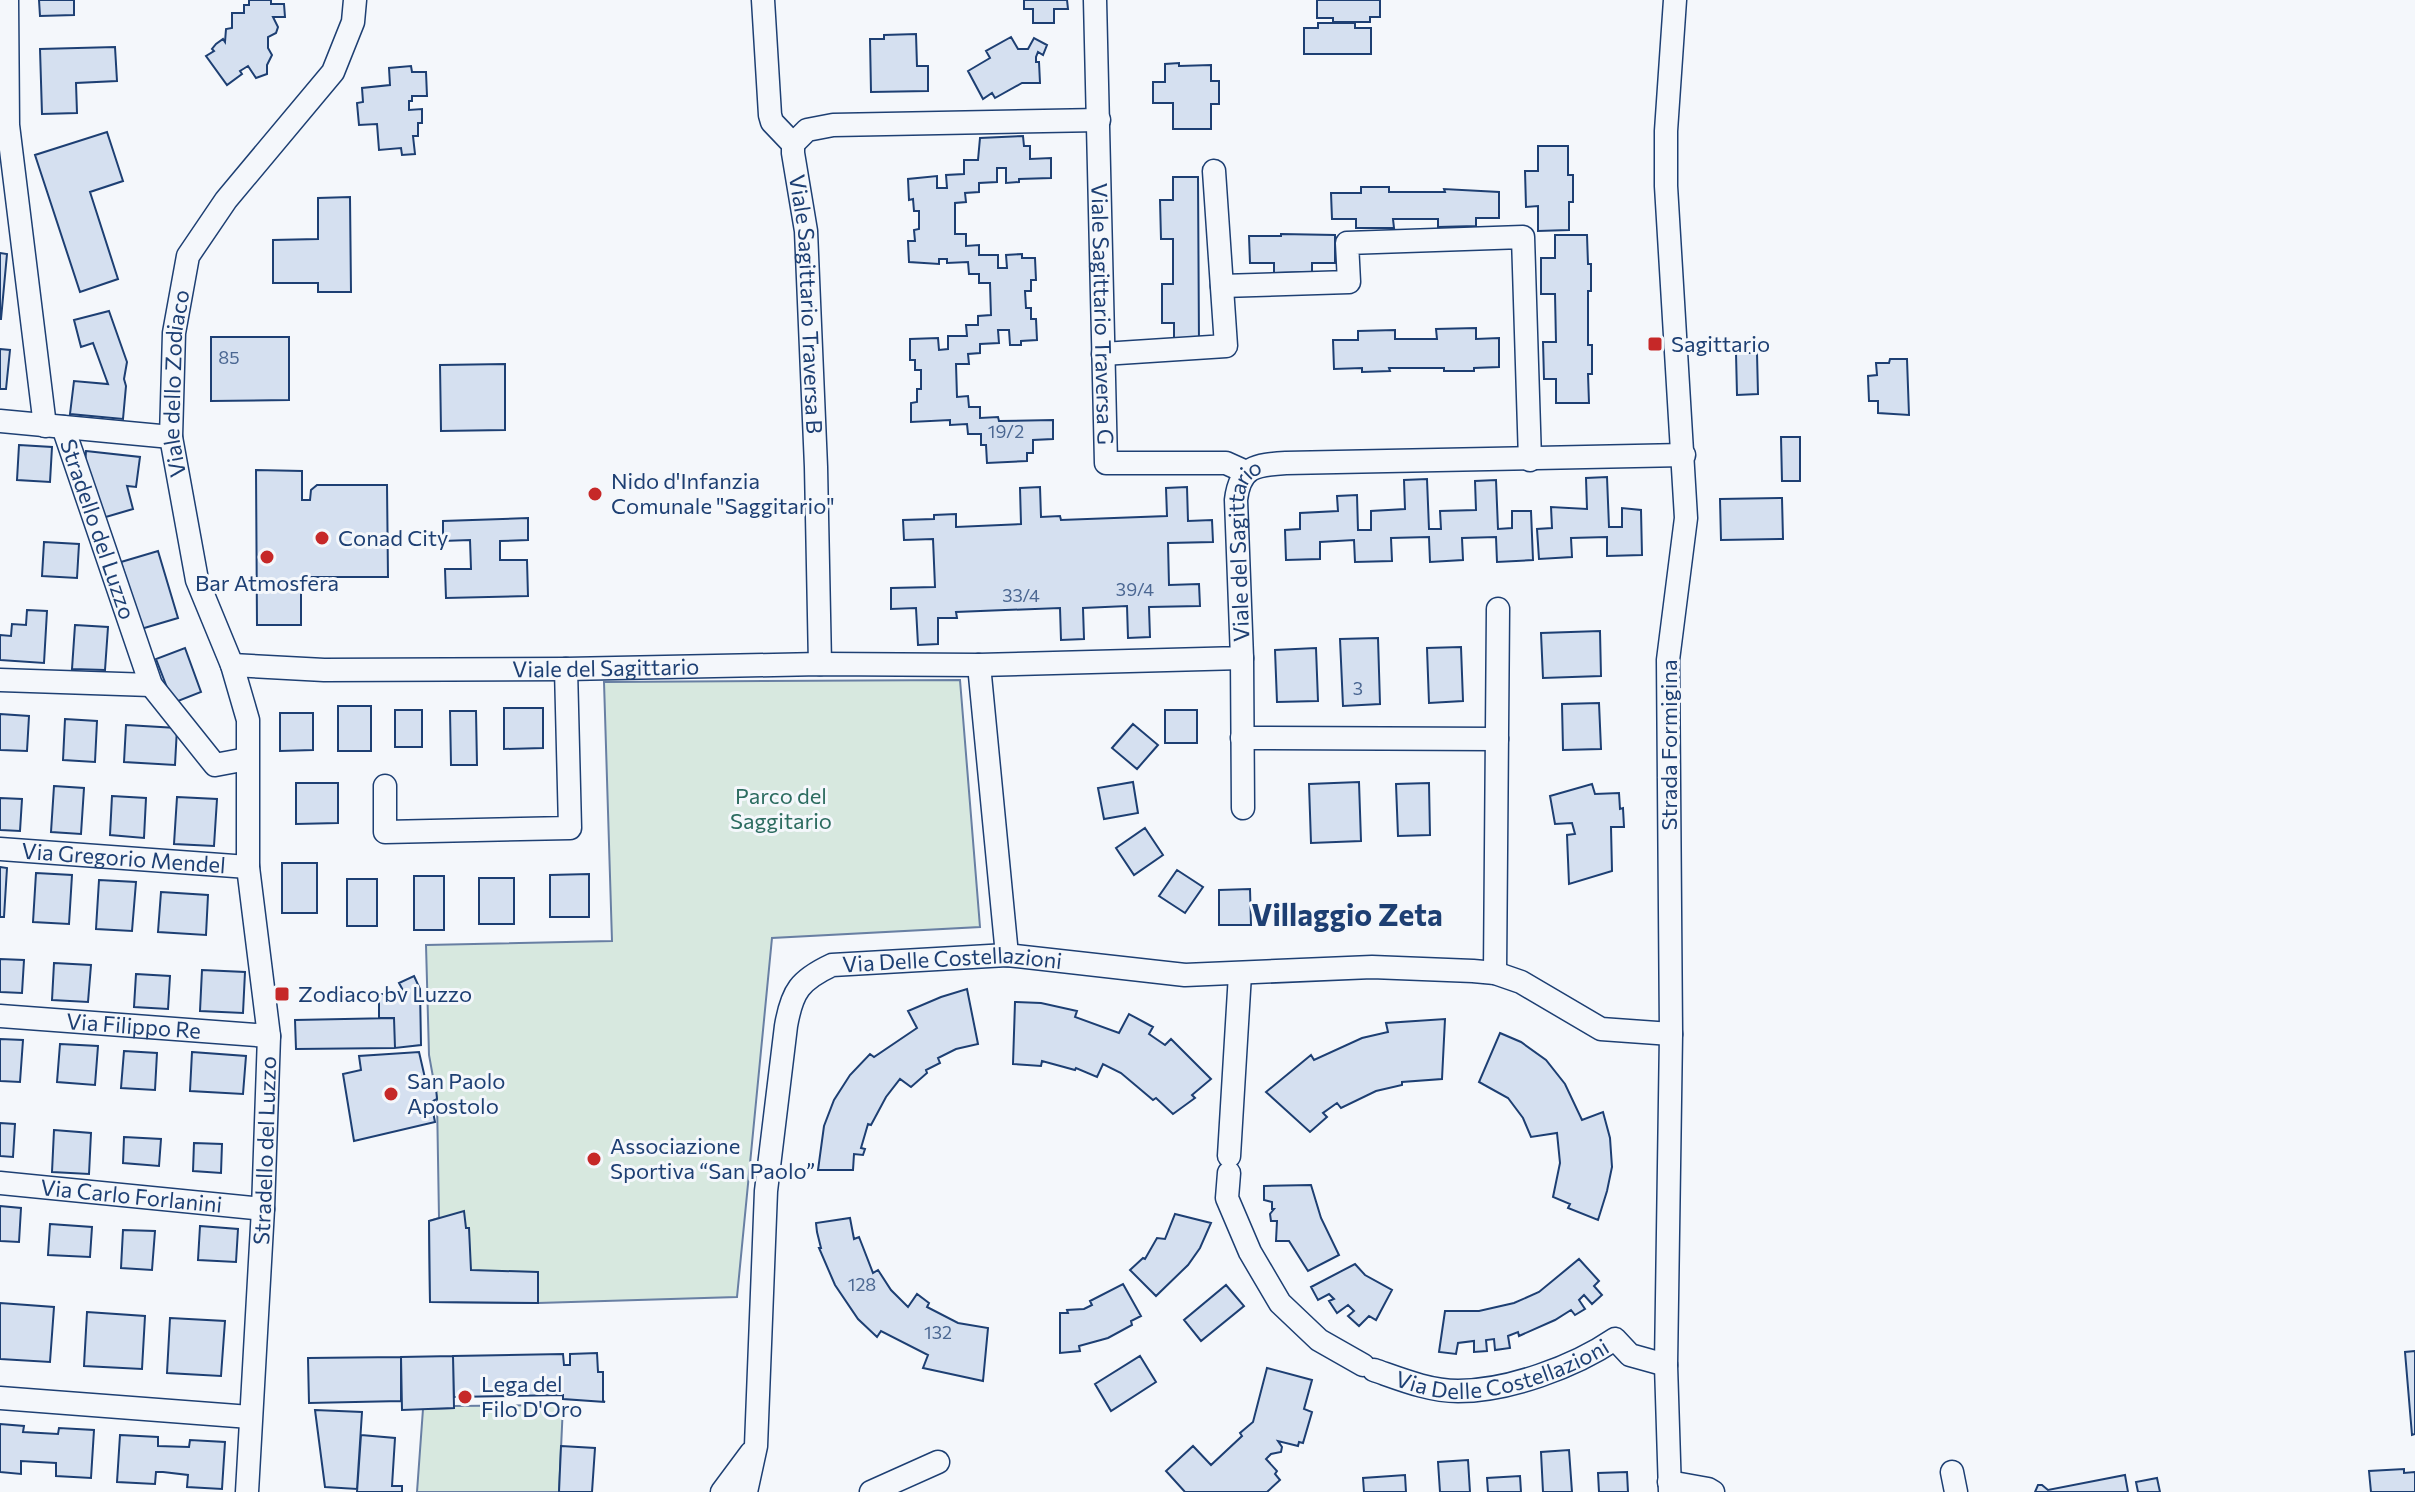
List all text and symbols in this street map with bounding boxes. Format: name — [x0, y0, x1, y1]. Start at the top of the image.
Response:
street label: Viale Sagittario Traversa B — [784, 172, 829, 434]
street label: Viale Sagittario Traversa G — [1086, 183, 1120, 445]
street label: Viale dello Zodiaco — [157, 287, 195, 479]
place label: Sagittario — [1671, 330, 1770, 357]
marker: Sagittario — [1646, 335, 1664, 353]
house number: 85 — [218, 346, 240, 368]
house number: 19/2 — [988, 420, 1024, 442]
street label: Stradello del Luzzo — [55, 435, 142, 623]
street label: Viale del Sagittario — [1222, 453, 1265, 642]
place label: Nido d'Infanzia Comunale "Saggitario" — [611, 467, 835, 519]
marker: Nido d'Infanzia Comunale "Saggitario" — [586, 485, 604, 503]
place label: Conad City — [338, 524, 448, 551]
marker: Conad City — [313, 529, 331, 547]
marker: Bar Atmosfera — [258, 548, 276, 566]
place label: Bar Atmosfera — [195, 569, 339, 596]
house number: 39/4 — [1116, 578, 1154, 600]
house number: 33/4 — [1002, 584, 1040, 606]
street label: Viale del Sagittario — [512, 652, 700, 682]
street label: Strada Formigina — [1655, 660, 1682, 830]
house number: 3 — [1353, 677, 1363, 699]
park label: Parco del Saggitario — [730, 782, 832, 834]
street label: Via Gregorio Mendel — [21, 837, 227, 878]
district label: Villaggio Zeta — [1251, 895, 1443, 932]
street label: Via Delle Costellazioni — [841, 941, 1064, 977]
place label: Zodiaco bv Luzzo — [298, 980, 472, 1007]
marker: Zodiaco bv Luzzo — [273, 985, 291, 1003]
street label: Via Filippo Re — [65, 1007, 202, 1044]
street label: Stradello del Luzzo — [247, 1056, 281, 1246]
place label: San Paolo Apostolo — [407, 1067, 505, 1119]
marker: San Paolo Apostolo — [382, 1085, 400, 1103]
place label: Associazione Sportiva “San Paolo” — [610, 1132, 815, 1184]
marker: Associazione Sportiva “San Paolo” — [585, 1150, 603, 1168]
street label: Via Carlo Forlanini — [39, 1173, 224, 1218]
house number: 128 — [848, 1273, 876, 1295]
house number: 132 — [924, 1321, 952, 1343]
street label: Via Delle Costellazioni — [1392, 1332, 1613, 1404]
place label: Lega del Filo D'Oro — [481, 1370, 582, 1422]
marker: Lega del Filo D'Oro — [456, 1388, 474, 1406]

